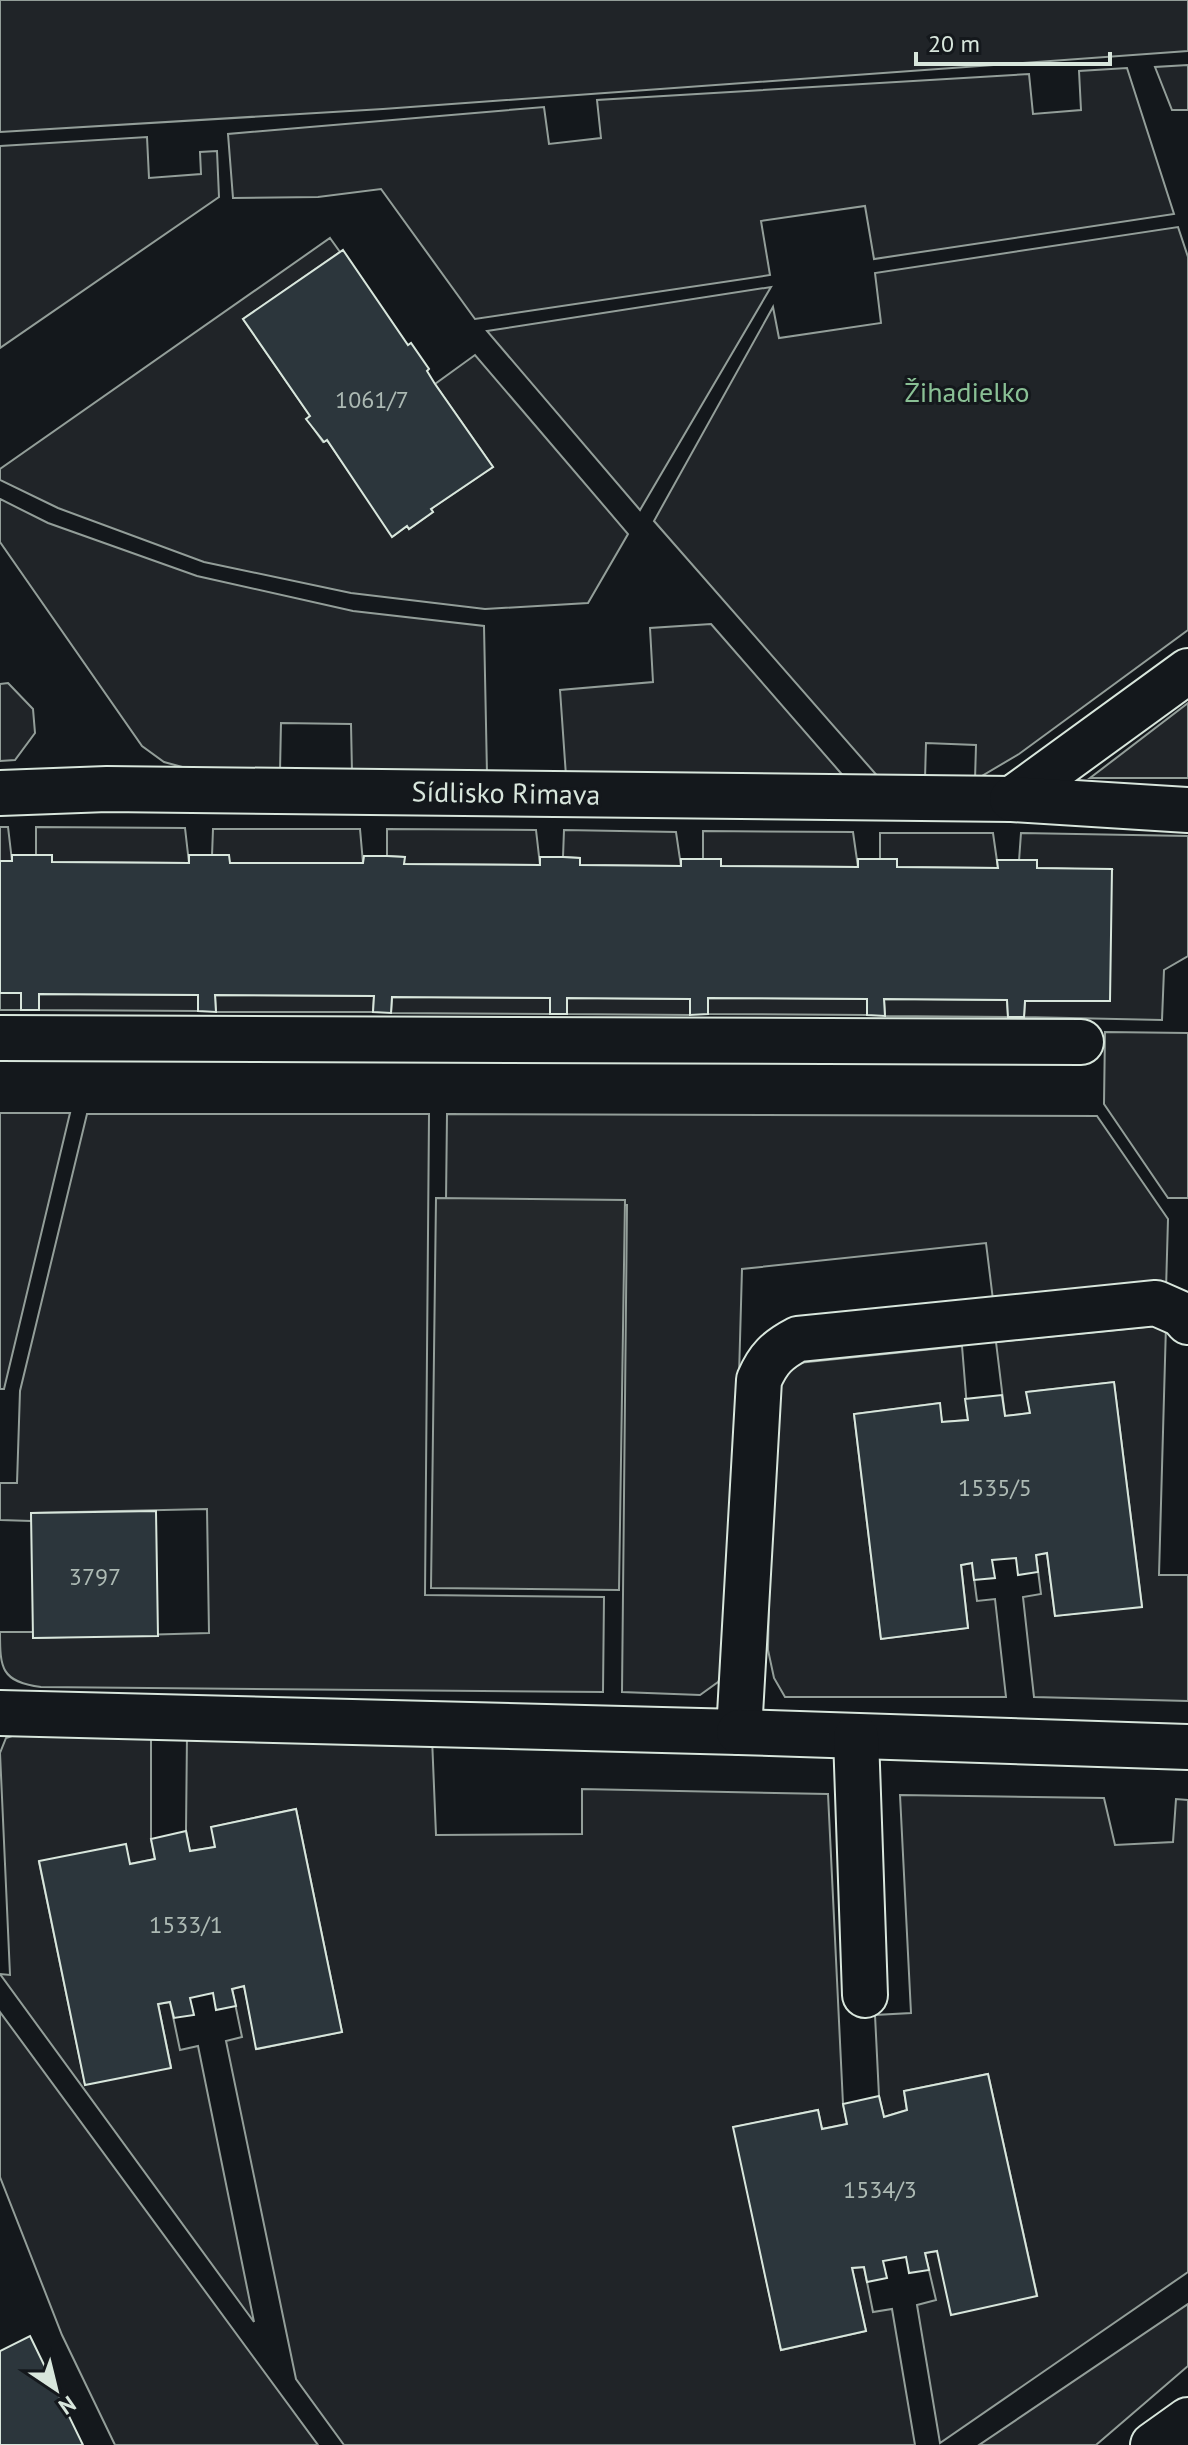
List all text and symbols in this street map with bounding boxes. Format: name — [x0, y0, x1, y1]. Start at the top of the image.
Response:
scale bar — [916, 16, 1110, 66]
text: 20 m — [928, 28, 980, 59]
park label: Žihadielko — [904, 373, 1030, 410]
house number: 1061/7 — [335, 384, 409, 415]
street label: Sídlisko Rimava — [411, 772, 601, 813]
house number: 1535/5 — [958, 1472, 1032, 1503]
house number: 3797 — [69, 1561, 121, 1592]
house number: 1533/1 — [149, 1909, 223, 1940]
house number: 1534/3 — [843, 2174, 917, 2205]
north arrow — [16, 2349, 96, 2429]
text: N — [54, 2390, 81, 2421]

